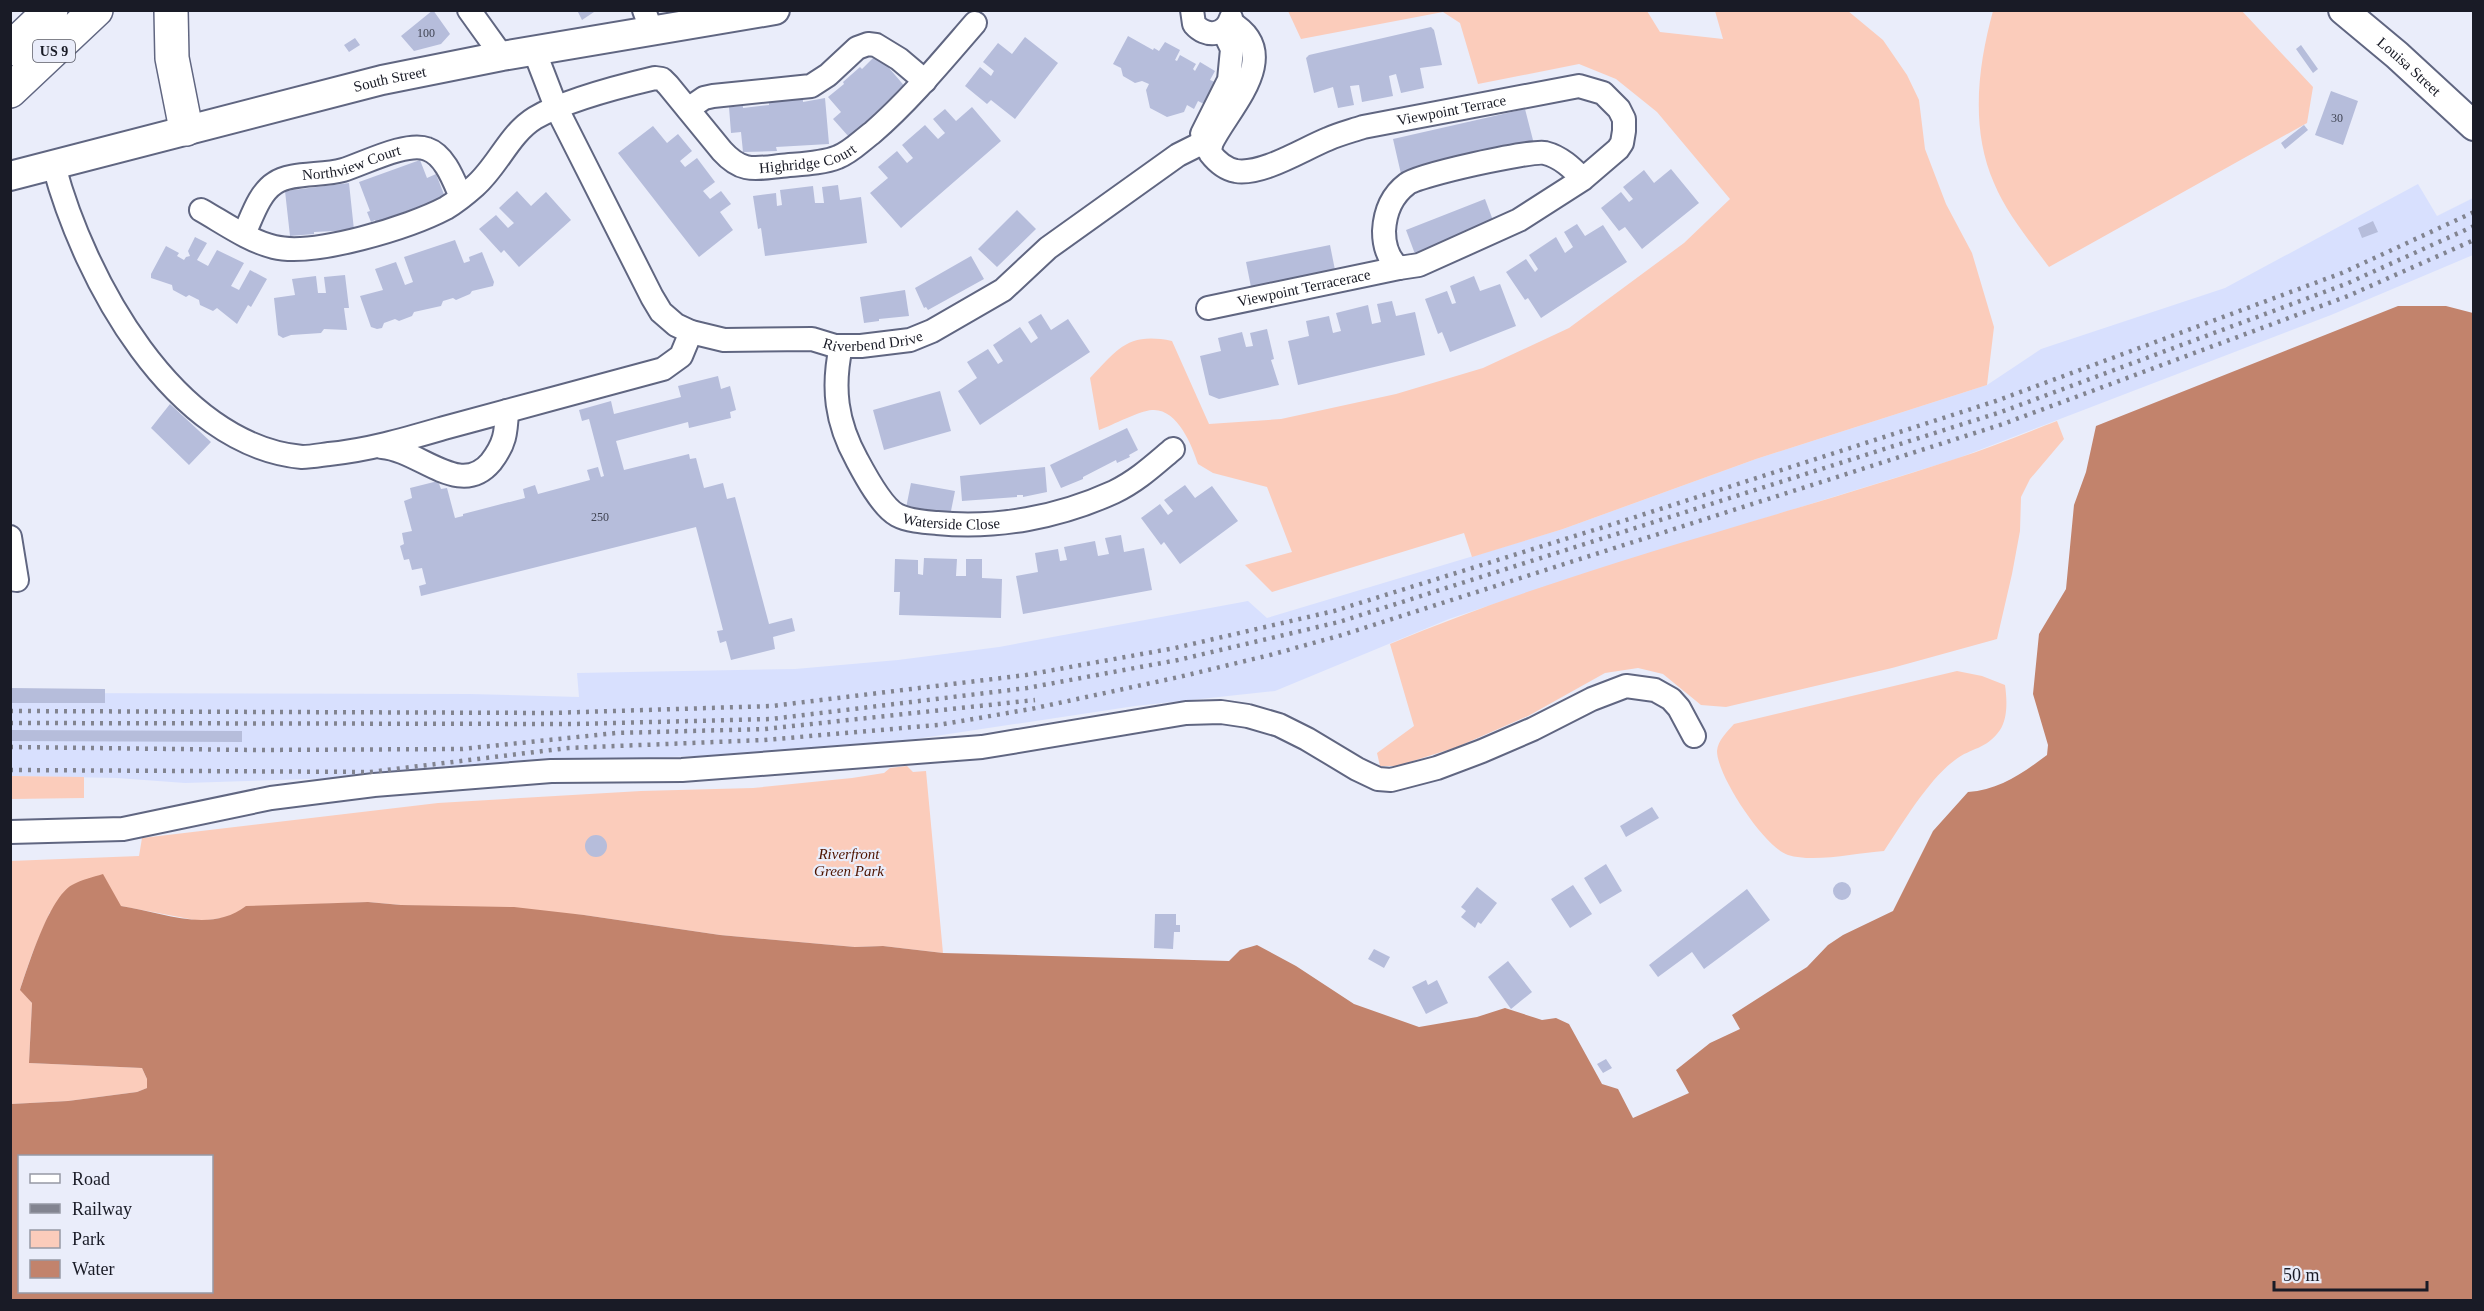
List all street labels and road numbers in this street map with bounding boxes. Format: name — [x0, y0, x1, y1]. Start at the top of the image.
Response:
street label: Louisa Street — [2374, 34, 2445, 100]
road number: US 9 — [33, 40, 75, 62]
street label: South Street — [352, 63, 428, 95]
street label: Viewpoint Terrace — [1396, 92, 1508, 128]
street label: Highridge Court — [758, 140, 860, 176]
street label: Northview Court — [301, 142, 403, 183]
street label: Viewpoint Terracerace — [1236, 266, 1372, 310]
street label: Riverbend Drive — [821, 328, 925, 354]
street label: Waterside Close — [901, 510, 1001, 533]

